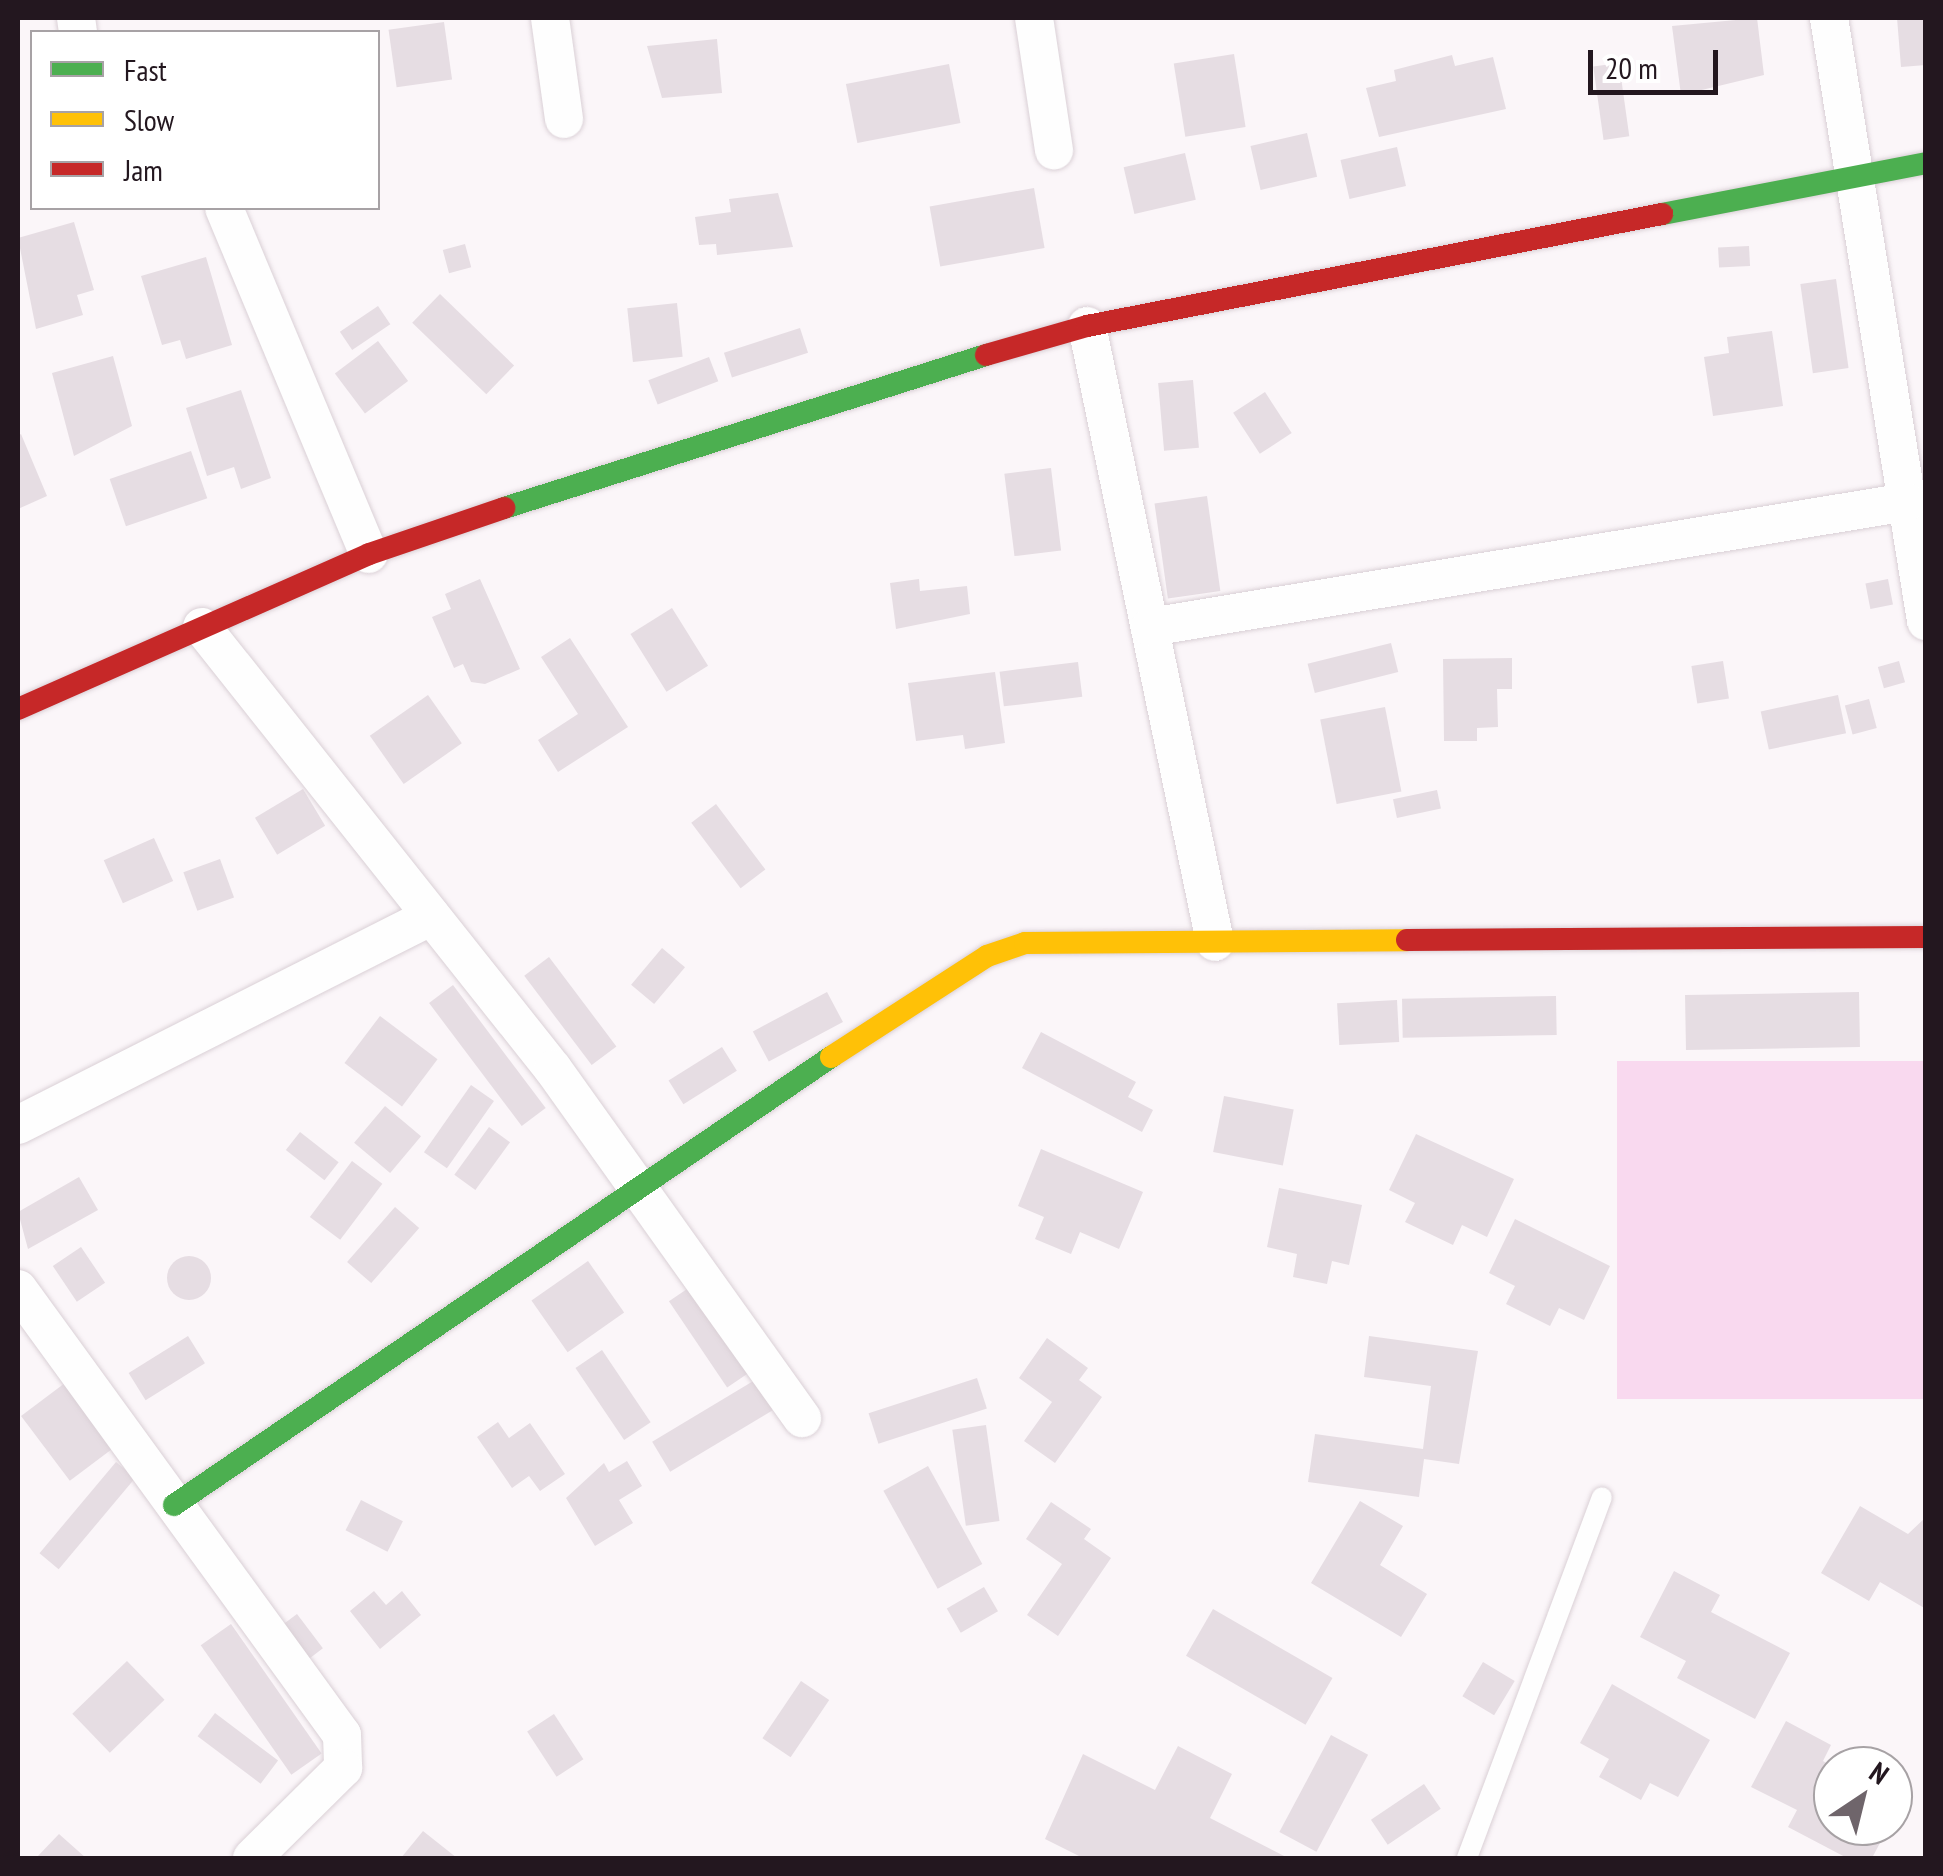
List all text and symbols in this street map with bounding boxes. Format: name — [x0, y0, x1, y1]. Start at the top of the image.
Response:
legend — [30, 30, 380, 210]
scale bar — [1593, 30, 1723, 92]
text: 20 m — [1605, 48, 1658, 87]
text: Fast — [124, 50, 167, 89]
text: Slow — [124, 100, 174, 139]
text: Jam — [124, 150, 163, 189]
north arrow — [1813, 1746, 1913, 1846]
text: N — [1863, 1753, 1896, 1792]

